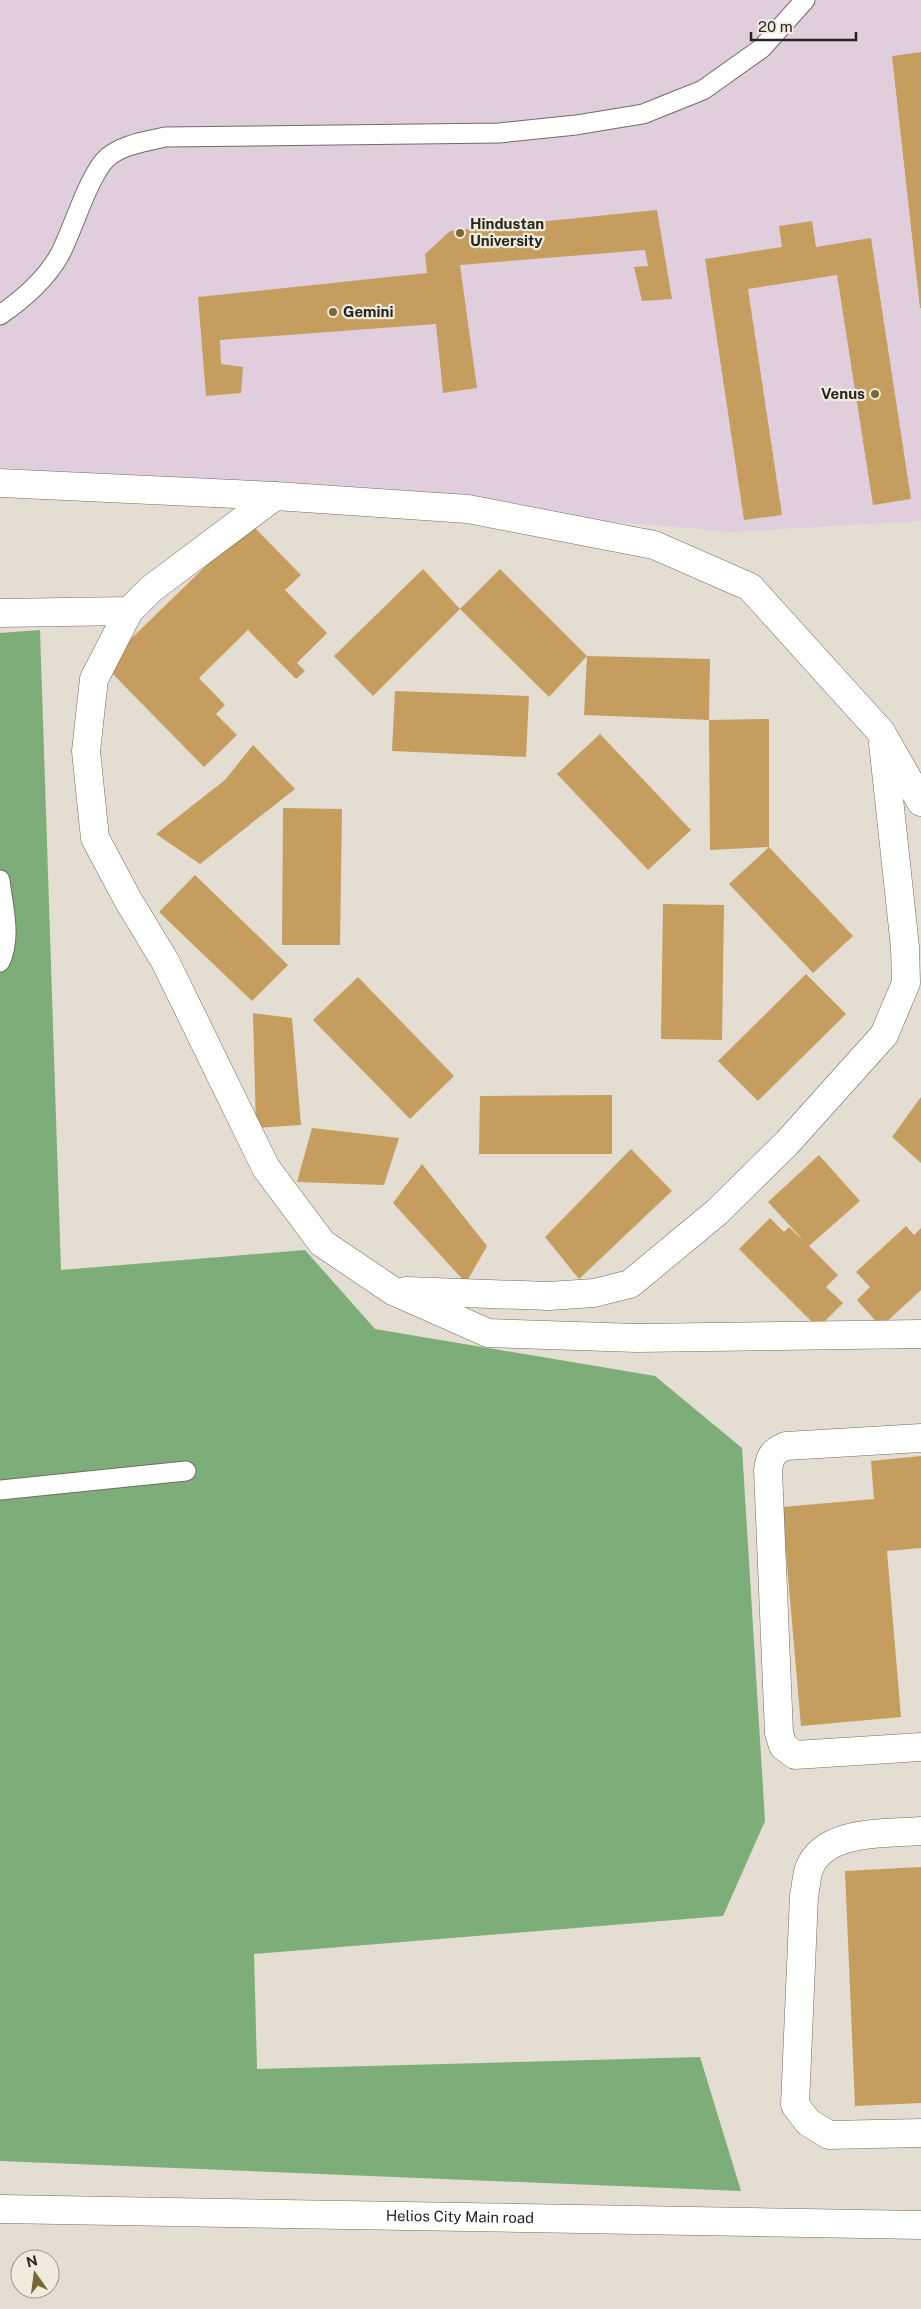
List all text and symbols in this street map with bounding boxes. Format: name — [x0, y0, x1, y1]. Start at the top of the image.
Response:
scale bar — [751, 10, 856, 42]
text: 20 m — [758, 18, 793, 35]
place label: Hindustan University — [470, 215, 544, 249]
marker: Hindustan University — [454, 227, 466, 239]
place label: Gemini — [343, 303, 393, 320]
marker: Gemini — [327, 306, 339, 318]
place label: Venus — [821, 385, 865, 402]
marker: Venus — [869, 388, 881, 400]
street label: Helios City Main road — [386, 2207, 534, 2226]
north arrow — [10, 2249, 60, 2299]
text: N — [25, 2252, 39, 2270]

